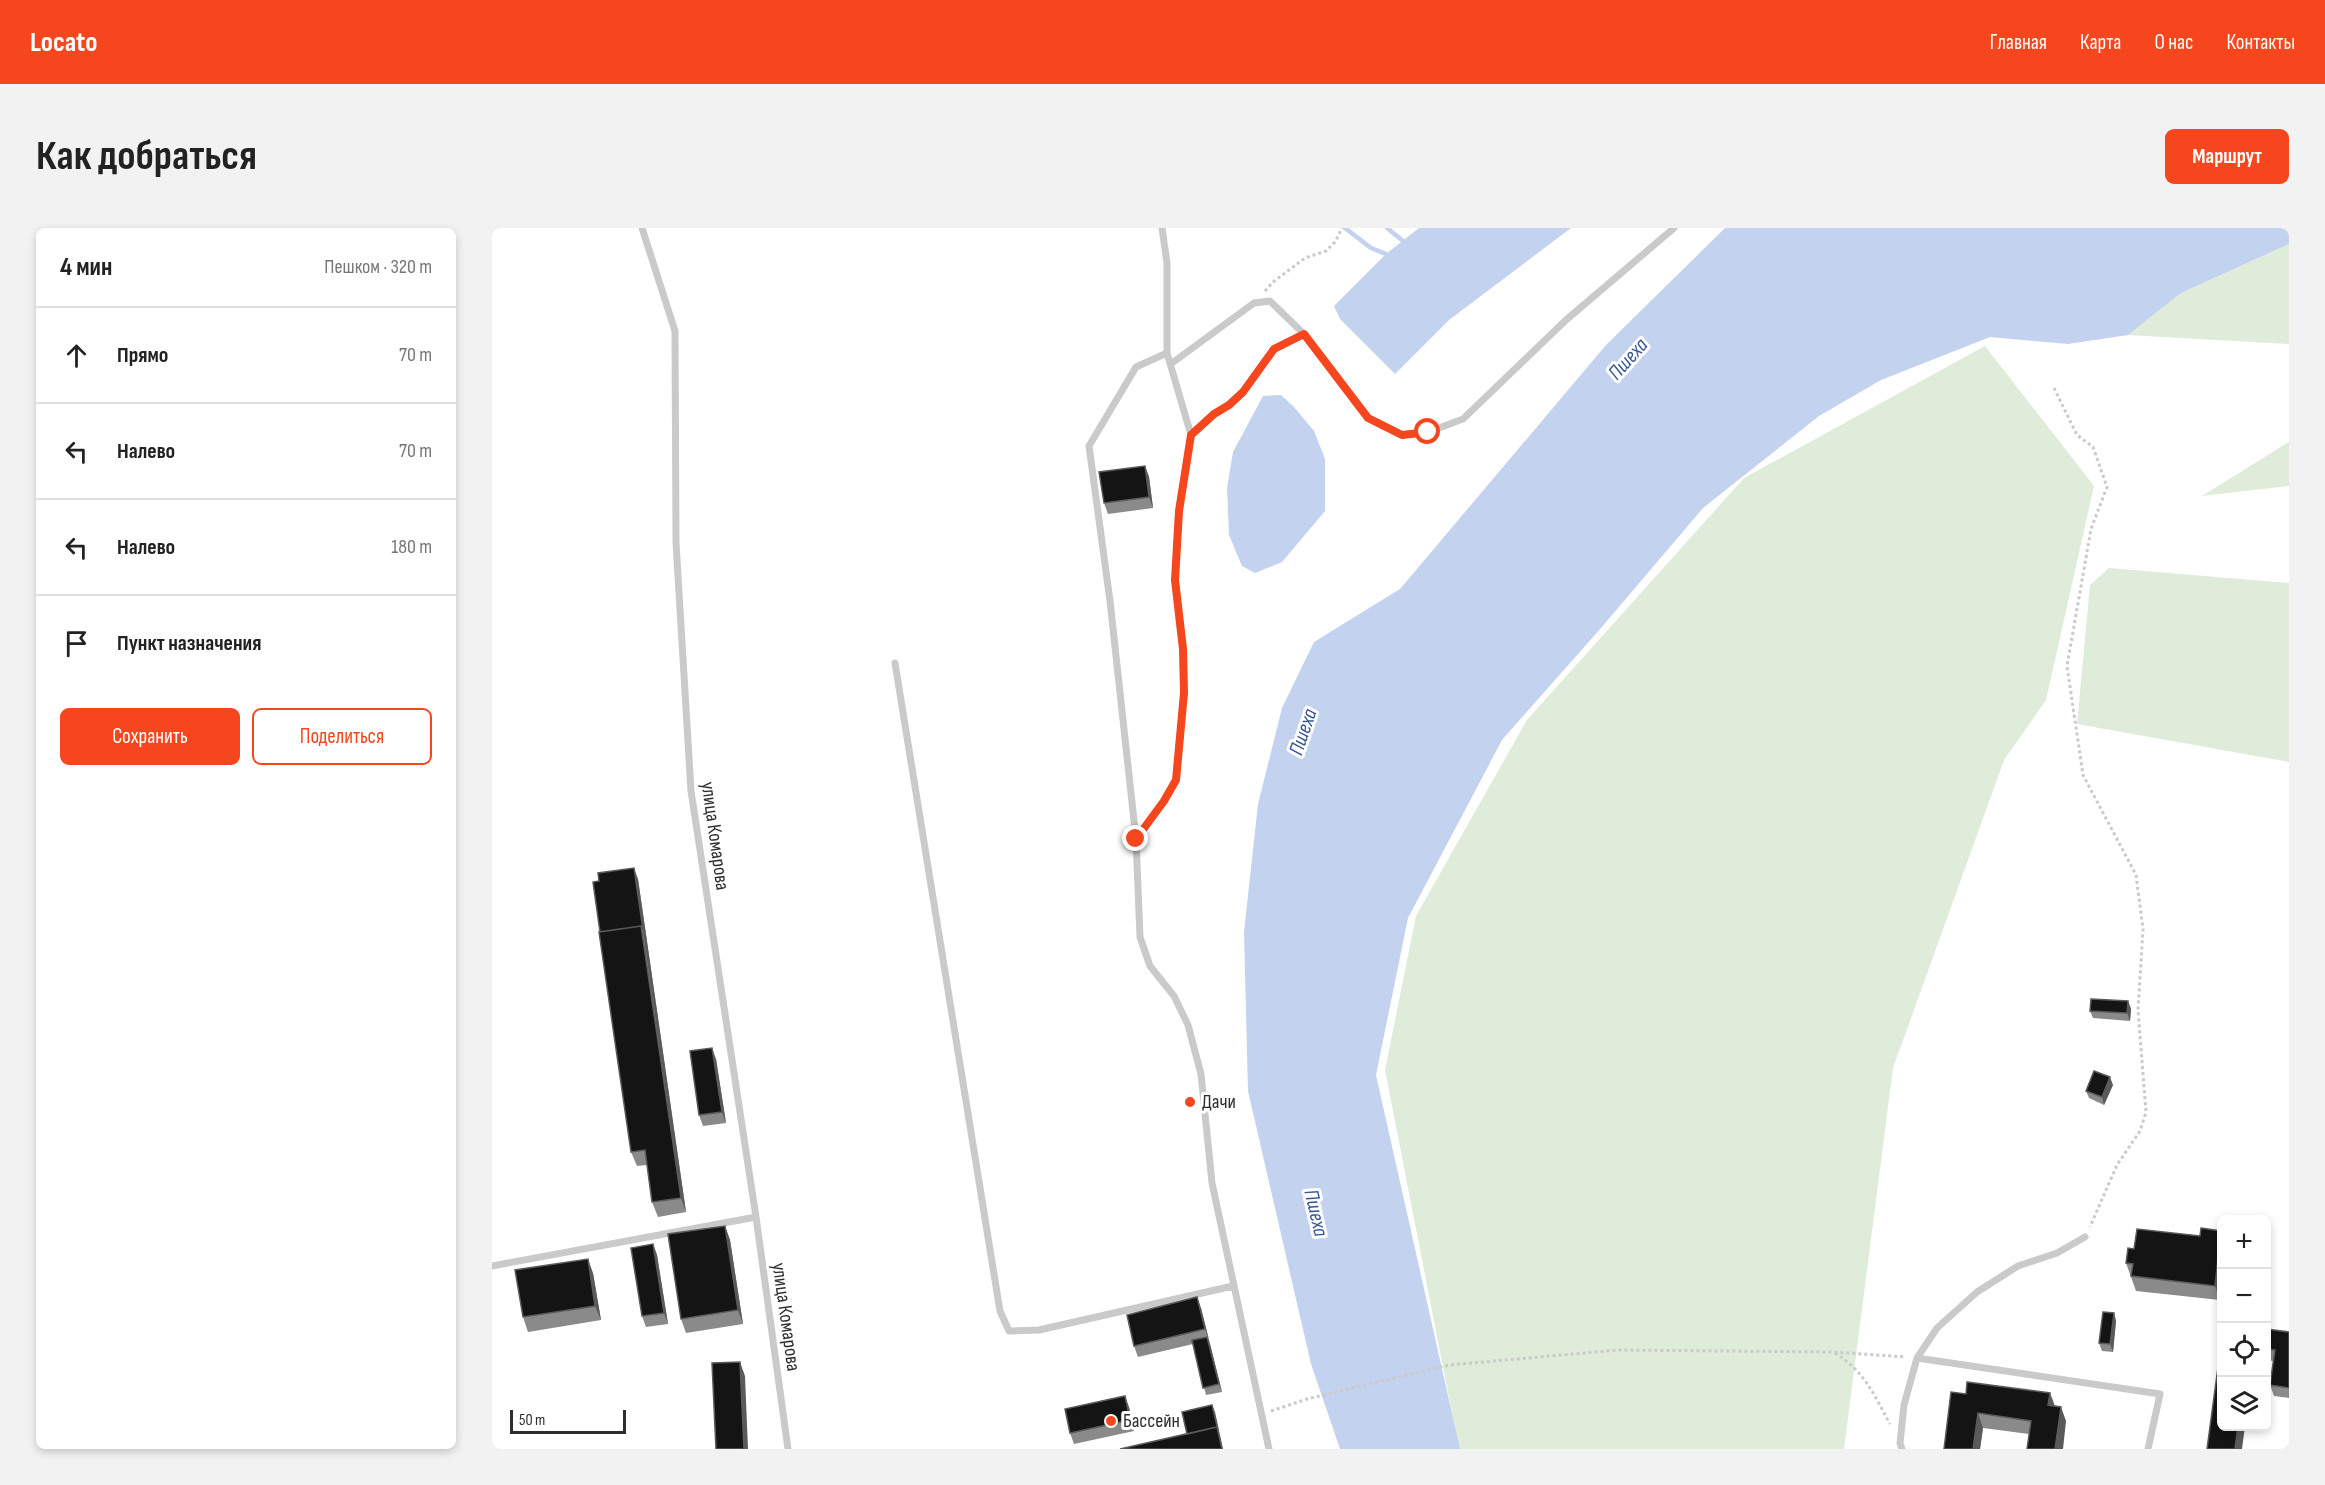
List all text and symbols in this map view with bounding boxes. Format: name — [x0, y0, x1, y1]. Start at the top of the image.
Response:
text: Locato — [30, 26, 97, 59]
text: Главная — [1990, 30, 2047, 55]
text: Карта — [2080, 30, 2121, 55]
text: О нас — [2154, 30, 2193, 55]
text: Контакты — [2226, 30, 2295, 55]
button: Маршрут — [2165, 129, 2289, 184]
text: Как добраться — [36, 131, 257, 182]
text: 4 мин — [60, 252, 112, 283]
text: Пешком · 320 m — [324, 255, 432, 279]
water label: Пшеха — [1603, 333, 1653, 385]
icon: ahead — [60, 339, 93, 372]
text: Прямо — [117, 342, 168, 369]
text: 70 m — [399, 343, 432, 367]
route start — [1414, 418, 1440, 444]
icon: left — [60, 435, 93, 468]
text: Налево — [117, 438, 175, 465]
text: 70 m — [399, 439, 432, 463]
icon: left — [60, 531, 93, 564]
text: Налево — [117, 534, 175, 561]
text: 180 m — [391, 535, 432, 559]
icon: arrive — [60, 627, 93, 660]
text: Пункт назначения — [117, 630, 261, 657]
water label: Пшеха — [1283, 705, 1323, 759]
button: Сохранить — [60, 708, 240, 765]
button: Поделиться — [252, 708, 432, 765]
street label: улица Комарова — [696, 780, 734, 892]
route end — [1122, 825, 1148, 851]
place label: Дачи — [1202, 1090, 1236, 1114]
marker: Дачи — [1183, 1095, 1197, 1109]
water label: Пшеха — [1298, 1187, 1334, 1239]
map controls — [2217, 1215, 2271, 1431]
button: + — [2217, 1215, 2271, 1269]
street label: улица Комарова — [767, 1261, 805, 1373]
button: − — [2217, 1269, 2271, 1323]
button: locate — [2217, 1323, 2271, 1377]
button: layers — [2217, 1377, 2271, 1431]
scale bar — [510, 1407, 626, 1434]
place label: Бассейн — [1123, 1409, 1180, 1433]
text: 50 m — [519, 1411, 545, 1430]
marker: Бассейн — [1104, 1414, 1118, 1428]

